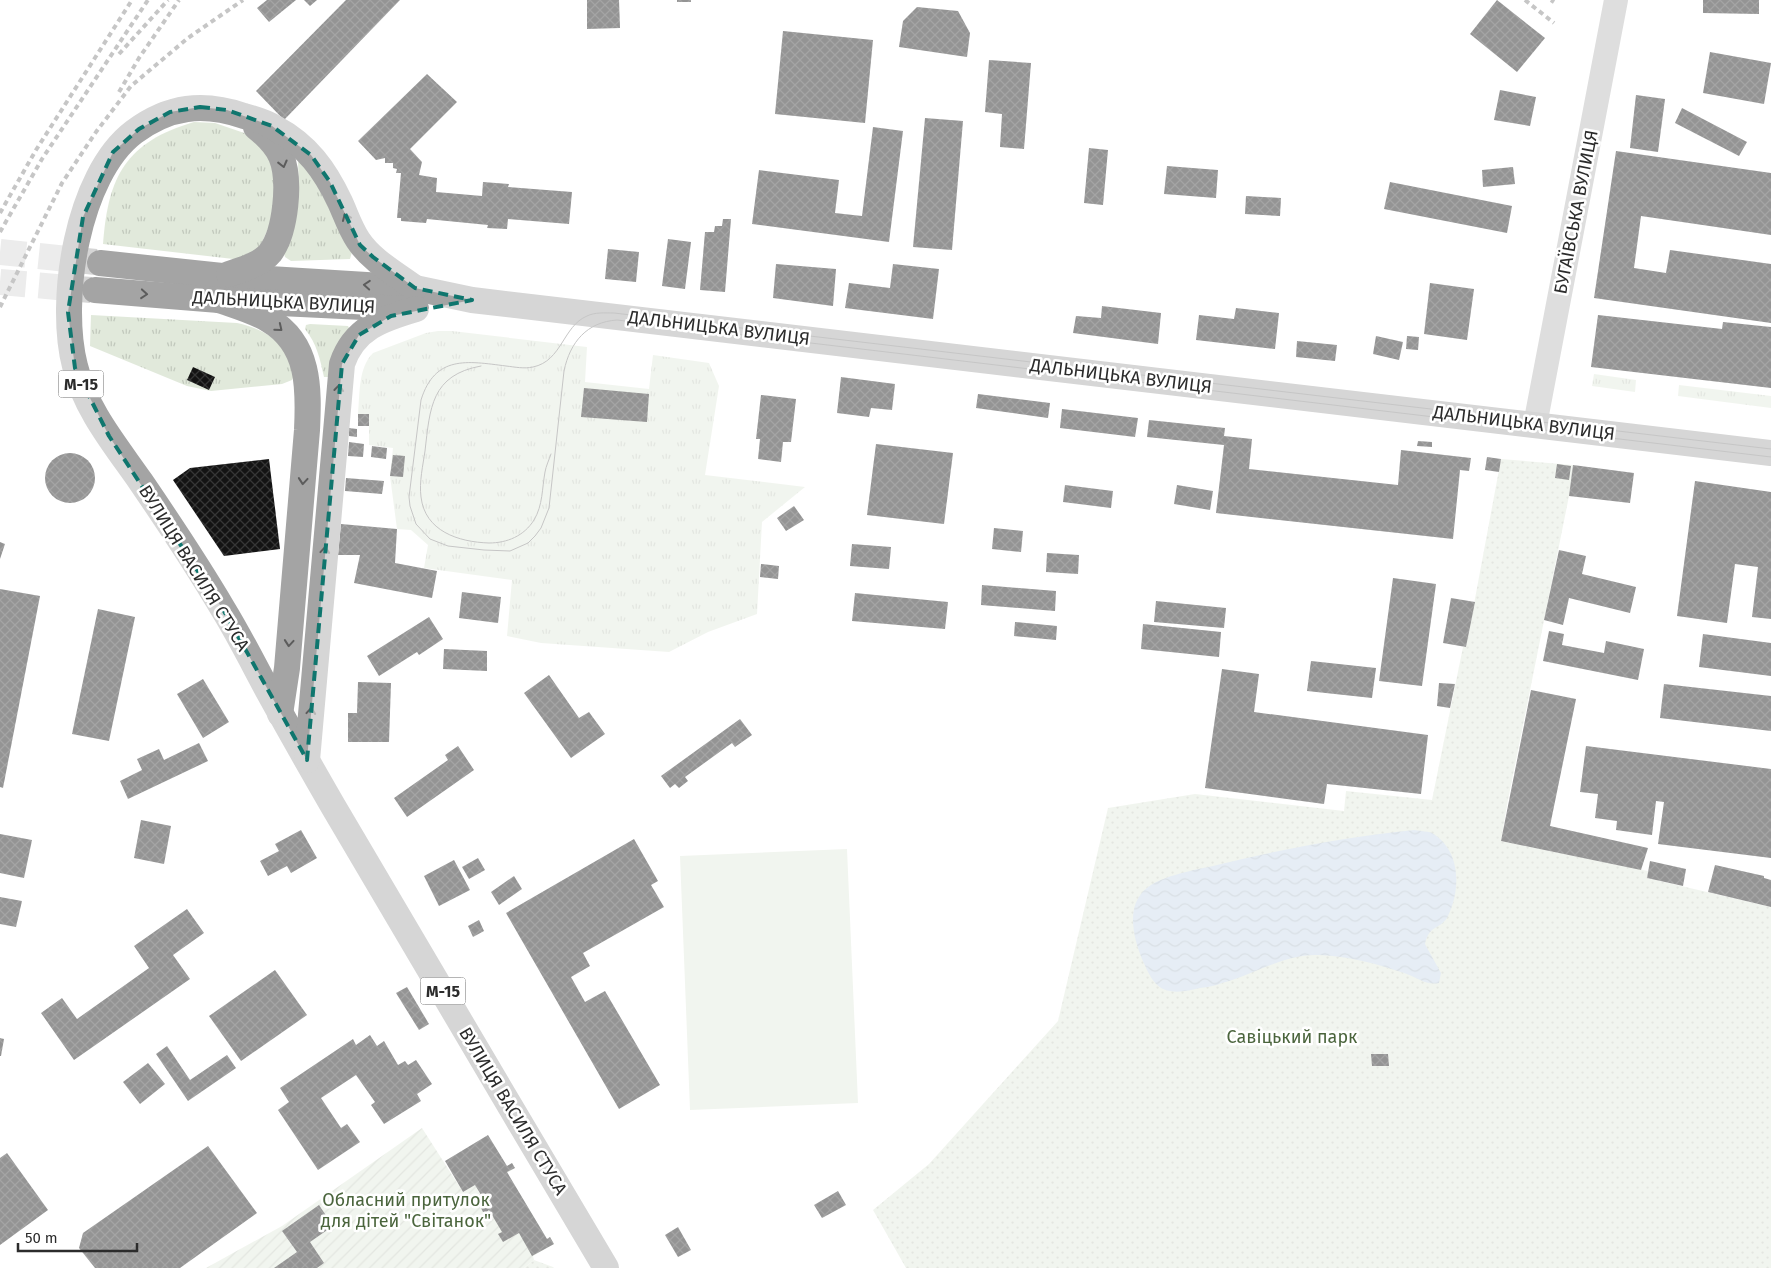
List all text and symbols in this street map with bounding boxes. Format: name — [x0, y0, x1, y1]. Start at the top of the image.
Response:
street label: БУГАЇВСЬКА ВУЛИЦЯ — [1549, 128, 1603, 296]
one-way arrow — [277, 160, 288, 169]
one-way arrow — [342, 213, 352, 222]
one-way arrow — [362, 279, 370, 290]
street label: ДАЛЬНИЦЬКА ВУЛИЦЯ — [191, 286, 376, 318]
one-way arrow — [140, 288, 148, 299]
street label: ДАЛЬНИЦЬКА ВУЛИЦЯ — [626, 306, 811, 350]
one-way arrow — [273, 322, 282, 331]
street label: ДАЛЬНИЦЬКА ВУЛИЦЯ — [1028, 354, 1213, 398]
road number: М-15 — [58, 370, 104, 398]
one-way arrow — [333, 383, 344, 391]
street label: ДАЛЬНИЦЬКА ВУЛИЦЯ — [1431, 401, 1616, 445]
one-way arrow — [298, 478, 309, 486]
street label: ВУЛИЦЯ ВАСИЛЯ СТУСА — [134, 481, 254, 656]
one-way arrow — [319, 545, 330, 553]
one-way arrow — [284, 639, 295, 647]
one-way arrow — [305, 707, 316, 715]
road number: М-15 — [420, 978, 466, 1004]
street label: ВУЛИЦЯ ВАСИЛЯ СТУСА — [454, 1023, 572, 1199]
park label: Савіцький парк — [1227, 1026, 1358, 1048]
park label: Обласний притулок для дітей "Світанок" — [321, 1189, 491, 1232]
scale bar — [18, 1220, 136, 1252]
text: 50 m — [25, 1229, 58, 1247]

